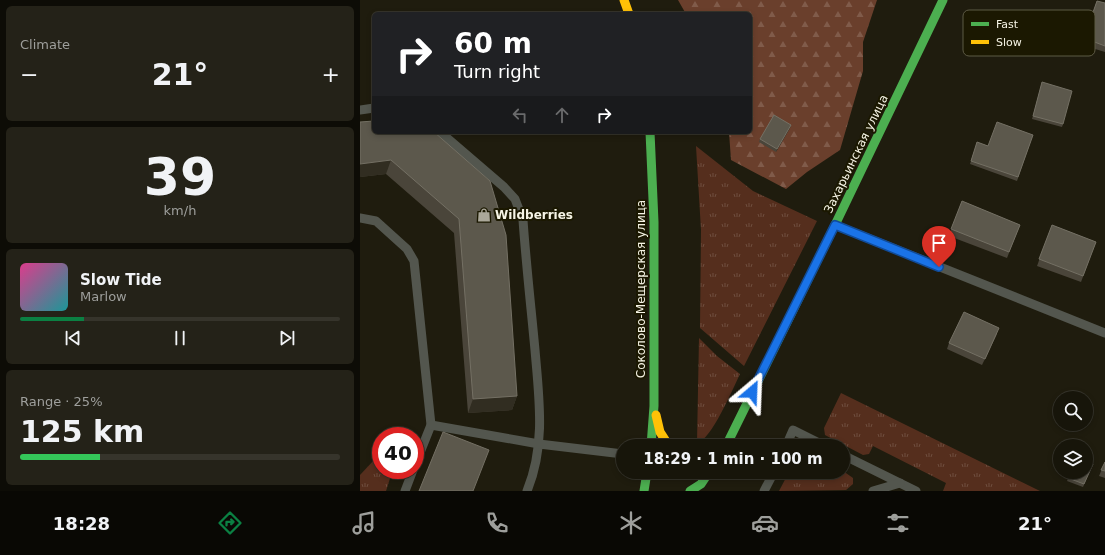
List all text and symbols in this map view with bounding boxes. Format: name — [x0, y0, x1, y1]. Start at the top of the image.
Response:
legend — [963, 10, 1095, 56]
text: Fast — [996, 18, 1019, 31]
text: 60 m — [454, 27, 532, 60]
icon: right — [388, 28, 440, 80]
text: Slow — [996, 36, 1022, 49]
text: Climate — [20, 37, 70, 52]
text: 21° — [152, 57, 208, 92]
text: Turn right — [454, 61, 540, 82]
text: − — [20, 62, 38, 87]
text: + — [322, 62, 340, 87]
street label: Захарьинская улица — [821, 92, 891, 216]
icon: left — [509, 104, 531, 126]
icon: ahead — [551, 104, 573, 126]
icon: right — [593, 104, 615, 126]
text: 39 — [144, 147, 216, 207]
street label: Соколово-Мещерская улица — [634, 200, 648, 378]
text: km/h — [164, 203, 196, 218]
shop icon: Wildberries — [476, 207, 492, 223]
place label: Wildberries — [495, 208, 573, 222]
pin — [922, 226, 956, 267]
icon: arrive — [928, 232, 950, 254]
text: Slow Tide — [80, 271, 162, 289]
text: Marlow — [80, 289, 127, 304]
icon: previous — [62, 327, 84, 349]
icon: pause — [169, 327, 191, 349]
icon: next — [276, 327, 298, 349]
position arrow — [731, 371, 773, 413]
map controls — [1053, 391, 1093, 479]
button: search — [1053, 391, 1093, 431]
text: Range · 25% — [20, 394, 103, 409]
text: 125 km — [20, 414, 144, 449]
speed limit sign: 40 — [372, 427, 424, 479]
button: layers — [1053, 439, 1093, 479]
text: 18:29 · 1 min · 100 m — [643, 450, 823, 468]
icon: directions — [216, 509, 244, 537]
icon: music — [350, 509, 378, 537]
icon: phone — [483, 509, 511, 537]
icon: climate — [617, 509, 645, 537]
icon: car — [751, 509, 779, 537]
icon: filters — [884, 509, 912, 537]
text: 18:28 — [53, 513, 110, 534]
text: 21° — [1018, 513, 1052, 534]

